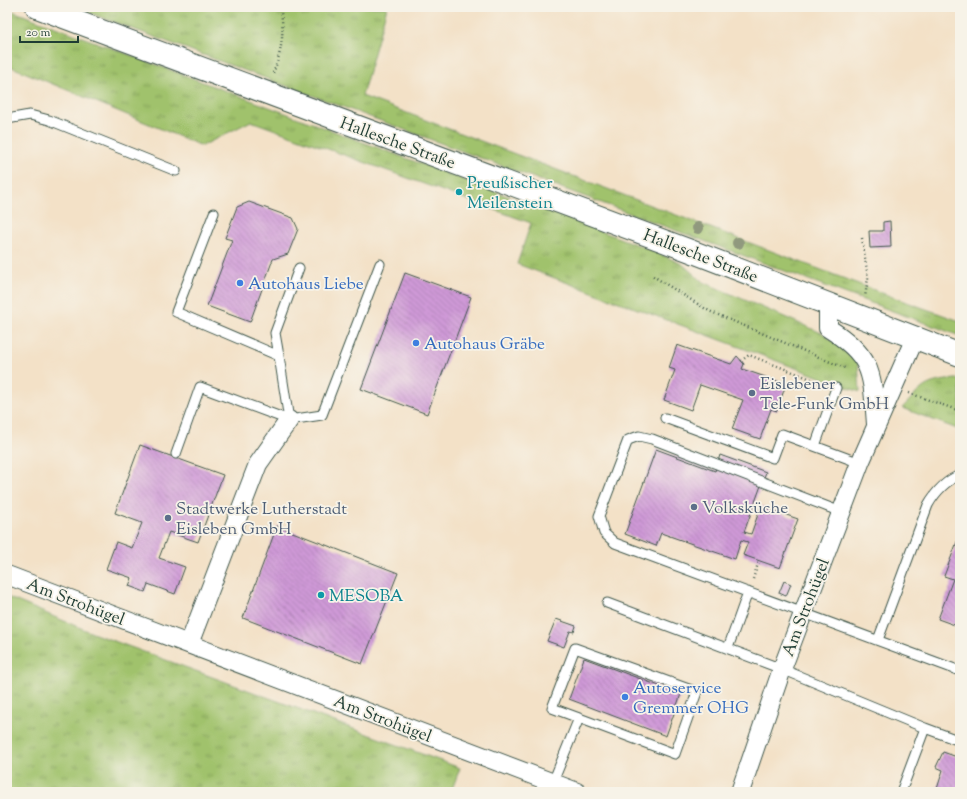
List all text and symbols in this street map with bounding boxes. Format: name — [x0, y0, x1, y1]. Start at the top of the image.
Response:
scale bar — [20, 18, 78, 44]
text: 20 m — [26, 24, 51, 42]
street label: Hallesche Straße — [336, 112, 458, 176]
place label: Preußischer Meilenstein — [467, 172, 553, 216]
marker: Preußischer Meilenstein — [454, 187, 464, 197]
street label: Hallesche Straße — [639, 224, 761, 290]
place label: Autohaus Liebe — [248, 273, 364, 297]
marker: Autohaus Liebe — [235, 278, 245, 288]
place label: Autohaus Gräbe — [424, 333, 545, 357]
marker: Autohaus Gräbe — [411, 338, 421, 348]
place label: Eislebener Tele-Funk GmbH — [760, 373, 890, 417]
marker: Eislebener Tele-Funk GmbH — [747, 388, 757, 398]
place label: Volksküche — [702, 497, 788, 521]
place label: Stadtwerke Lutherstadt Eisleben GmbH — [176, 498, 347, 542]
marker: Volksküche — [689, 502, 699, 512]
marker: Stadtwerke Lutherstadt Eisleben GmbH — [163, 513, 173, 523]
street label: Am Strohügel — [777, 555, 837, 660]
street label: Am Strohügel — [23, 573, 128, 633]
place label: MESOBA — [329, 585, 404, 609]
marker: MESOBA — [316, 590, 326, 600]
place label: Autoservice Gremmer OHG — [633, 677, 749, 721]
street label: Am Strohügel — [330, 690, 435, 750]
marker: Autoservice Gremmer OHG — [620, 692, 630, 702]

